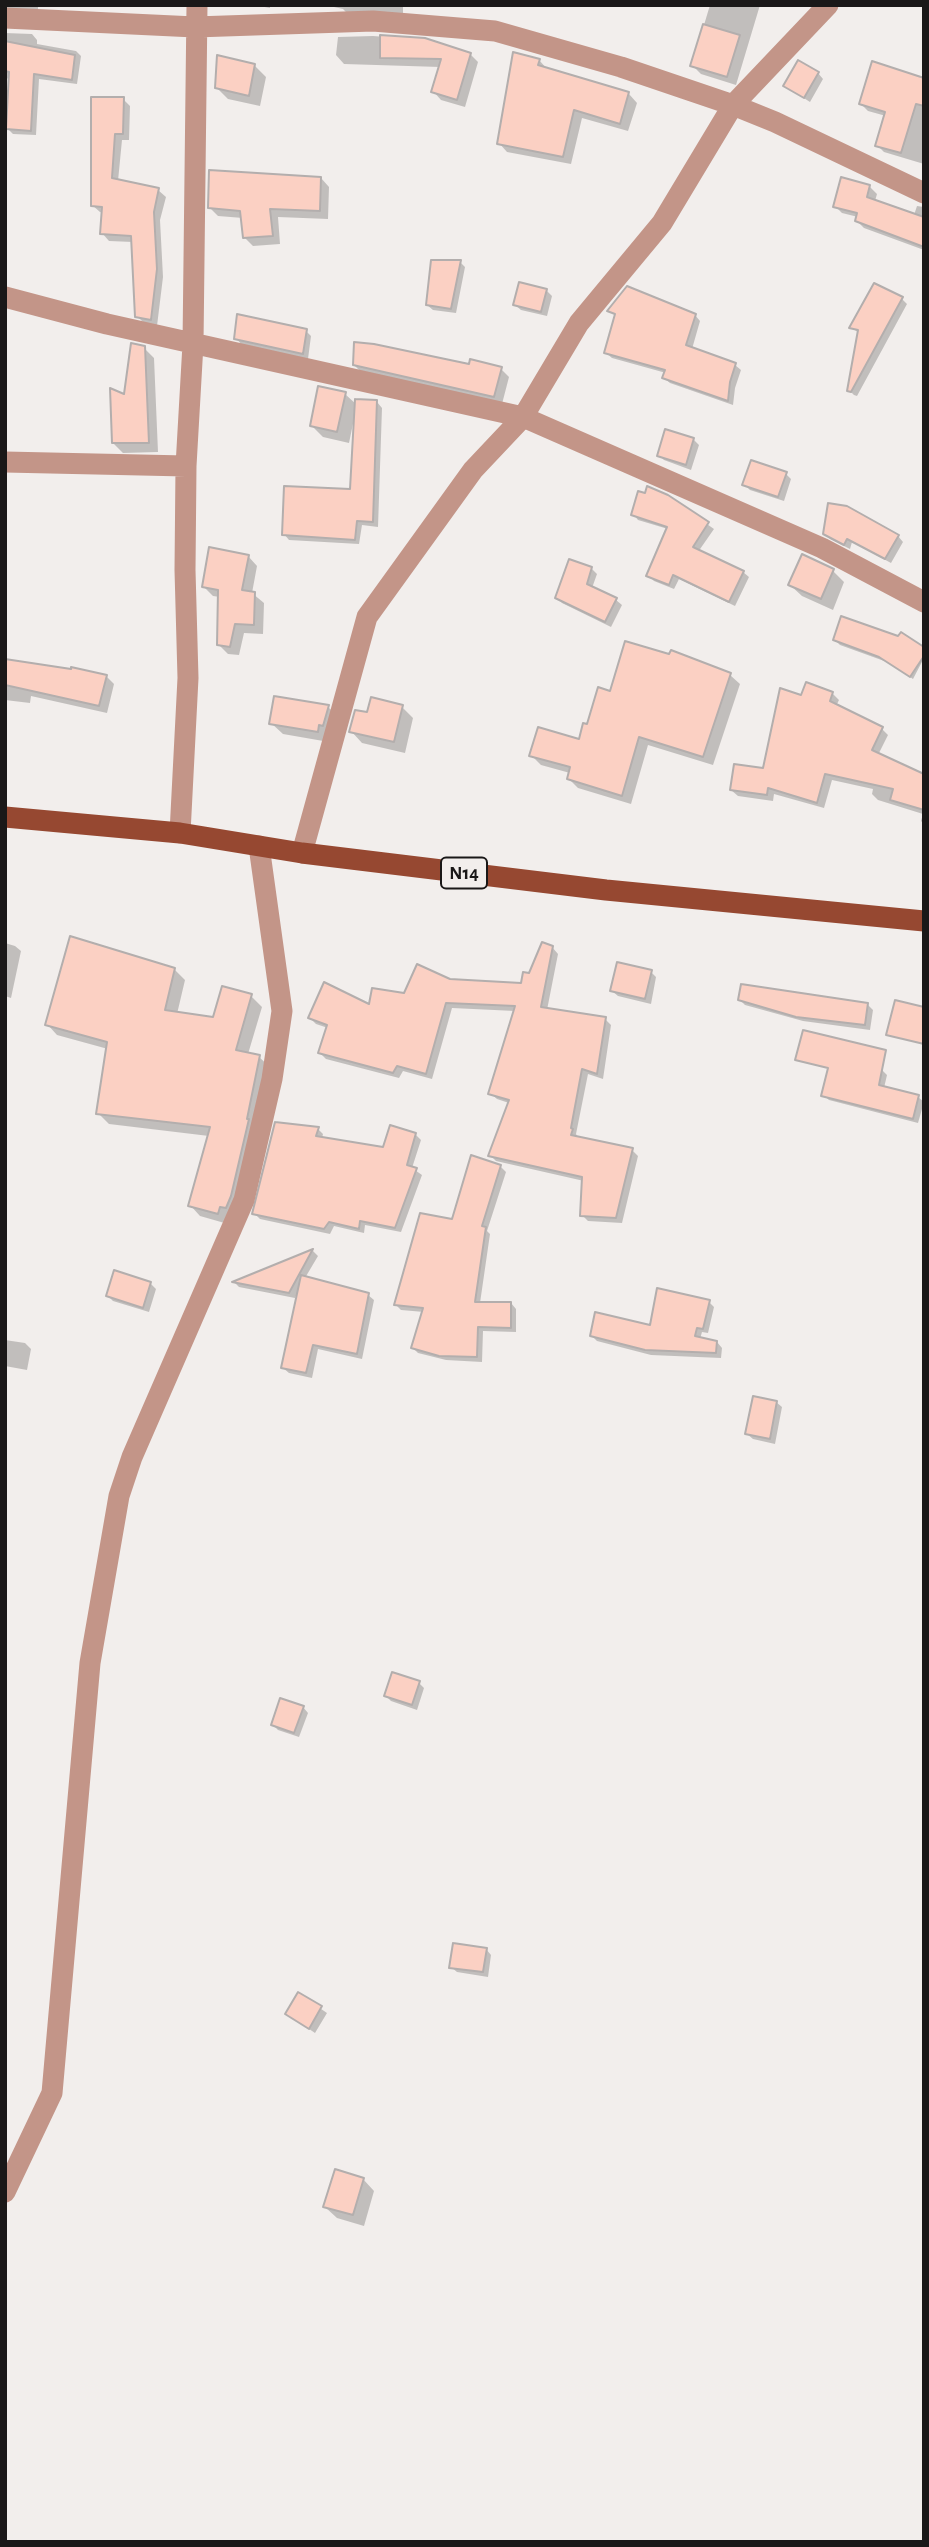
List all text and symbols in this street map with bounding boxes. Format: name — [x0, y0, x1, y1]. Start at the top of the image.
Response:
road number: N14 — [441, 858, 487, 888]

